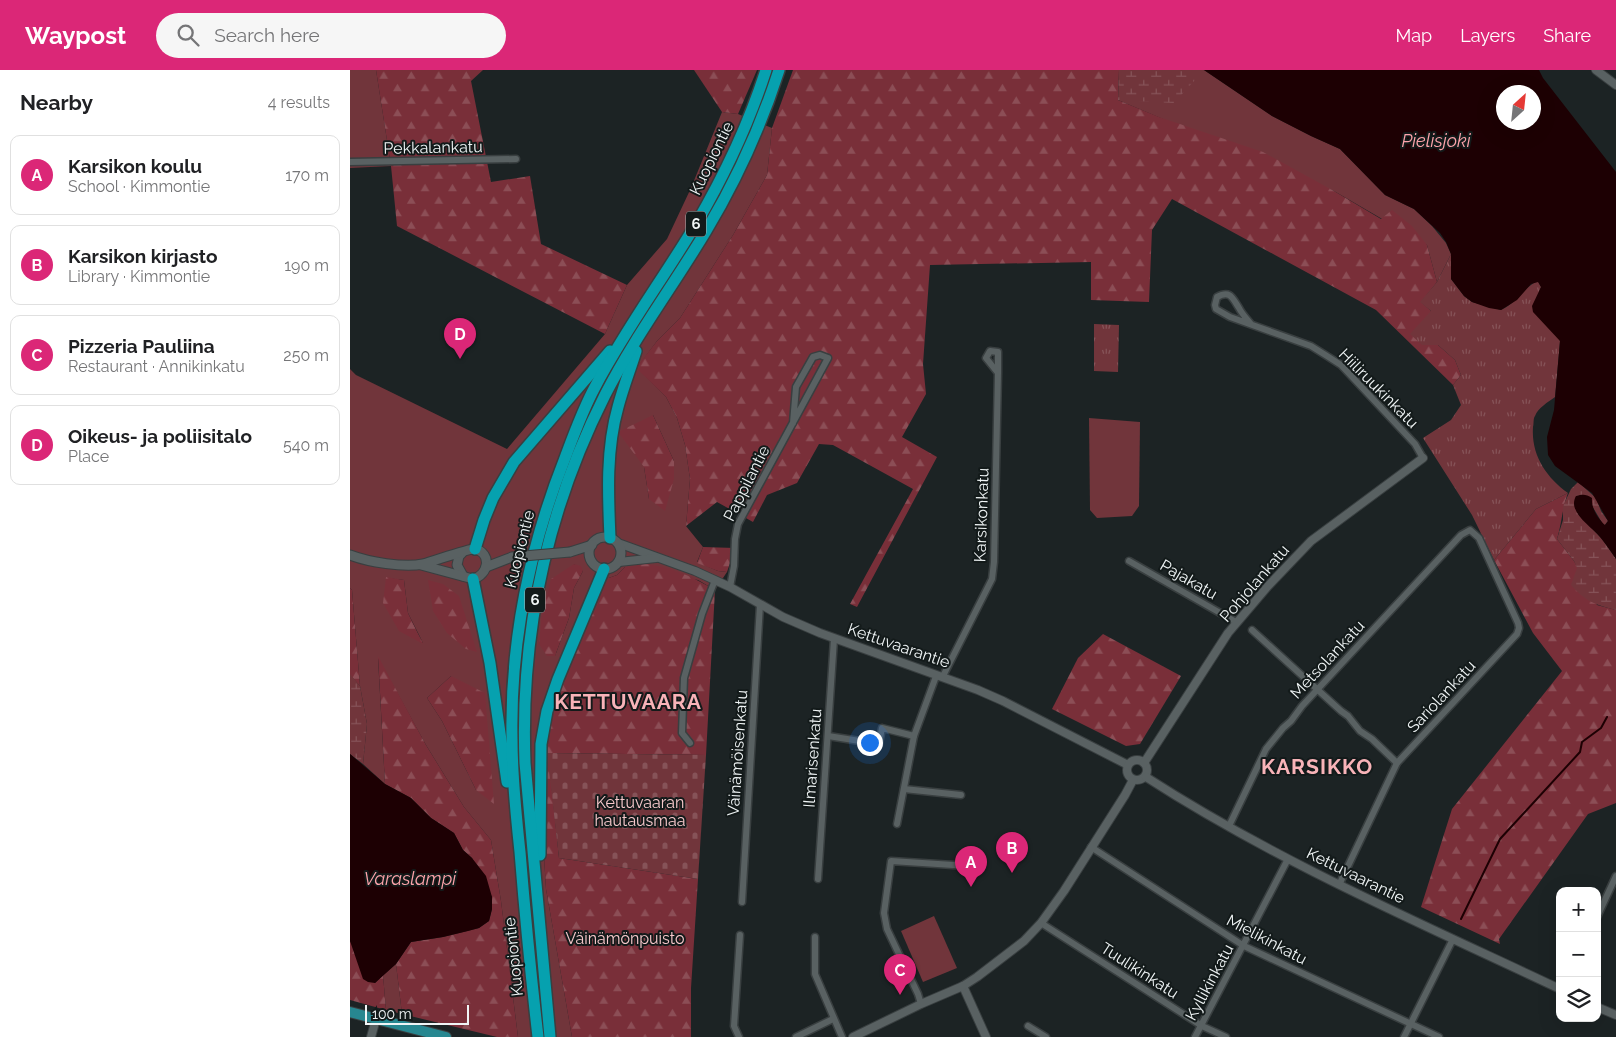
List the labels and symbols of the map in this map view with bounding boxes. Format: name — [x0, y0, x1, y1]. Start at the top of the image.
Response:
north arrow — [1496, 85, 1541, 130]
street label: Kuopiontie — [686, 118, 737, 198]
water label: Pielisjoki — [1401, 130, 1472, 151]
street label: Pekkalankatu — [383, 137, 483, 158]
road number: 6 — [686, 212, 706, 236]
pin: D — [444, 318, 476, 359]
street label: Hiiliruukinkatu — [1335, 345, 1422, 432]
street label: Pappilantie — [719, 442, 774, 524]
street label: Karsikonkatu — [970, 467, 993, 563]
street label: Kuopiontie — [501, 508, 538, 590]
street label: Pohjolankatu — [1216, 541, 1293, 626]
street label: Pajakatu — [1157, 555, 1221, 603]
road number: 6 — [525, 588, 545, 612]
street label: Metsolankatu — [1286, 616, 1368, 702]
street label: Kettuvaarantie — [845, 619, 952, 672]
street label: Sariolankatu — [1403, 656, 1479, 736]
district label: KETTUVAARA — [554, 689, 702, 714]
street label: Väinämöisenkatu — [724, 689, 751, 817]
street label: Ilmarisenkatu — [800, 708, 825, 808]
your location — [857, 730, 883, 756]
district label: KARSIKKO — [1261, 754, 1373, 779]
park label: Kettuvaaran hautausmaa — [594, 793, 686, 830]
pin: B — [996, 832, 1028, 873]
street label: Kettuvaarantie — [1304, 843, 1408, 907]
pin: A — [955, 846, 987, 887]
water label: Varaslampi — [364, 868, 457, 889]
street label: Mielikinkatu — [1223, 910, 1310, 968]
street label: Kuopiontie — [500, 916, 527, 997]
park label: Väinämönpuisto — [565, 929, 685, 948]
street label: Tuulikinkatu — [1097, 938, 1182, 1002]
street label: Kyllikinkatu — [1181, 941, 1238, 1024]
pin: C — [884, 954, 916, 995]
scale bar — [365, 1002, 469, 1025]

